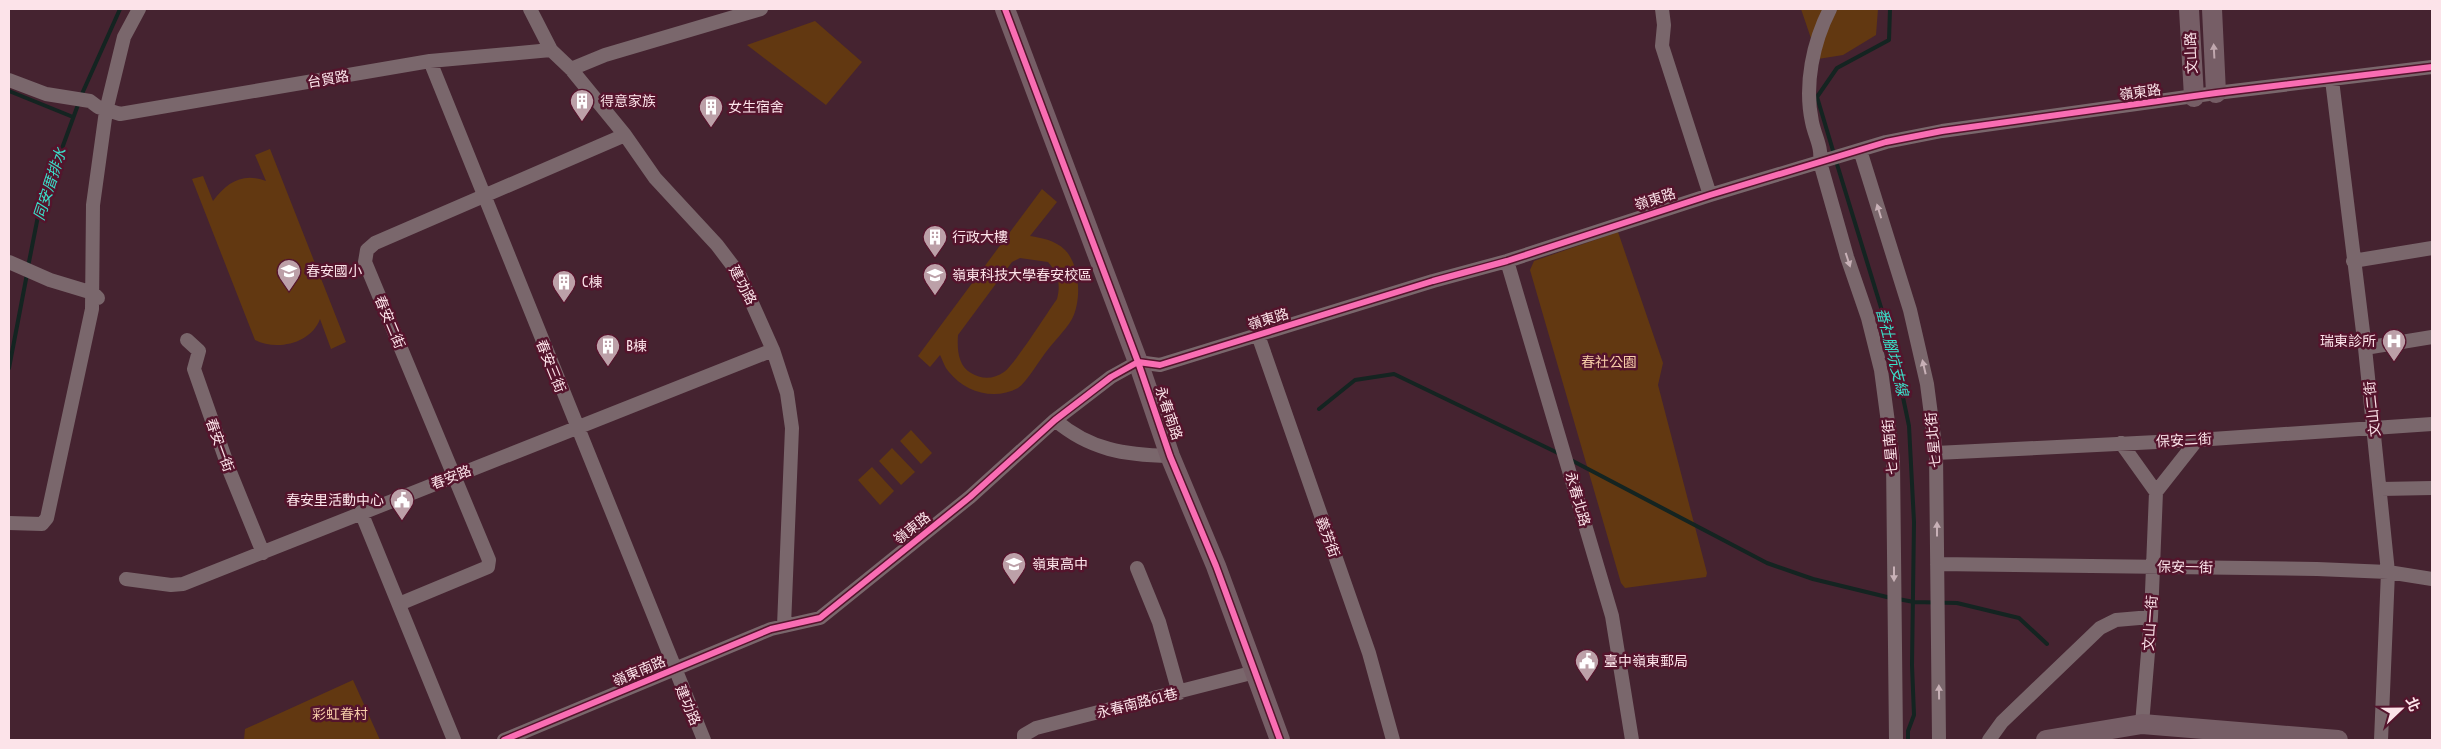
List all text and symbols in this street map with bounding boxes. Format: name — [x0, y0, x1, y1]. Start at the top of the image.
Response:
street label: 文山路 — [2182, 32, 2200, 74]
one-way arrow — [2210, 43, 2218, 59]
street label: 台貿路 — [306, 67, 350, 91]
street label: 嶺東路 — [2118, 81, 2162, 103]
building icon: 得意家族 — [569, 88, 595, 122]
place label: 得意家族 — [600, 93, 656, 109]
building icon: 女生宿舍 — [698, 94, 724, 128]
place label: 女生宿舍 — [728, 99, 784, 115]
water label: 同安厝排水 — [30, 145, 70, 222]
street label: 嶺東路 — [1633, 185, 1677, 213]
one-way arrow — [1875, 204, 1883, 219]
building icon: 行政大樓 — [922, 224, 948, 258]
place label: 行政大樓 — [952, 229, 1008, 245]
one-way arrow — [1845, 252, 1852, 267]
school or university icon: 春安國小 — [276, 258, 302, 292]
school or university icon: 嶺東科技大學春安校區 — [922, 262, 948, 296]
place label: 春安國小 — [306, 263, 362, 279]
street label: 建功路 — [726, 263, 760, 307]
place label: 嶺東科技大學春安校區 — [952, 267, 1092, 283]
building icon: C棟 — [551, 269, 577, 303]
place label: C棟 — [582, 274, 602, 290]
street label: 春安二街 — [372, 293, 408, 351]
street label: 嶺東路 — [1246, 305, 1290, 333]
water label: 番社腳坑支線 — [1873, 306, 1912, 400]
hospital icon: 瑞東診所 — [2381, 328, 2407, 362]
building icon: B棟 — [595, 333, 621, 367]
place label: 瑞東診所 — [2320, 333, 2376, 349]
street label: 春安三街 — [533, 337, 569, 395]
place label: B棟 — [626, 338, 647, 354]
park label: 春社公園 — [1581, 354, 1637, 370]
one-way arrow — [1920, 360, 1928, 375]
street label: 文山二街 — [2361, 380, 2383, 438]
street label: 永春南路 — [1152, 384, 1186, 442]
street label: 七星北街 — [1923, 411, 1943, 469]
street label: 春安一街 — [203, 416, 237, 474]
street label: 七星南街 — [1880, 418, 1900, 476]
street label: 保安二街 — [2156, 431, 2212, 449]
street label: 春安路 — [429, 462, 473, 492]
street label: 永春北路 — [1563, 470, 1593, 528]
public building icon: 春安里活動中心 — [389, 487, 415, 521]
place label: 春安里活動中心 — [286, 492, 384, 508]
street label: 嶺東路 — [891, 509, 933, 547]
street label: 義芳街 — [1313, 515, 1343, 559]
one-way arrow — [1933, 521, 1941, 537]
school or university icon: 嶺東高中 — [1001, 551, 1027, 585]
place label: 嶺東高中 — [1032, 556, 1088, 572]
street label: 保安一街 — [2157, 559, 2213, 575]
one-way arrow — [1890, 566, 1898, 582]
street label: 文山一街 — [2140, 595, 2160, 651]
public building icon: 臺中嶺東郵局 — [1574, 648, 1600, 682]
street label: 嶺東南路 — [610, 653, 668, 689]
place label: 臺中嶺東郵局 — [1604, 653, 1688, 669]
street label: 建功路 — [672, 683, 704, 727]
one-way arrow — [1935, 683, 1943, 699]
north arrow — [2376, 684, 2426, 734]
street label: 永春南路61巷 — [1095, 685, 1179, 721]
text: 北 — [2403, 695, 2423, 714]
park label: 彩虹眷村 — [312, 706, 368, 722]

